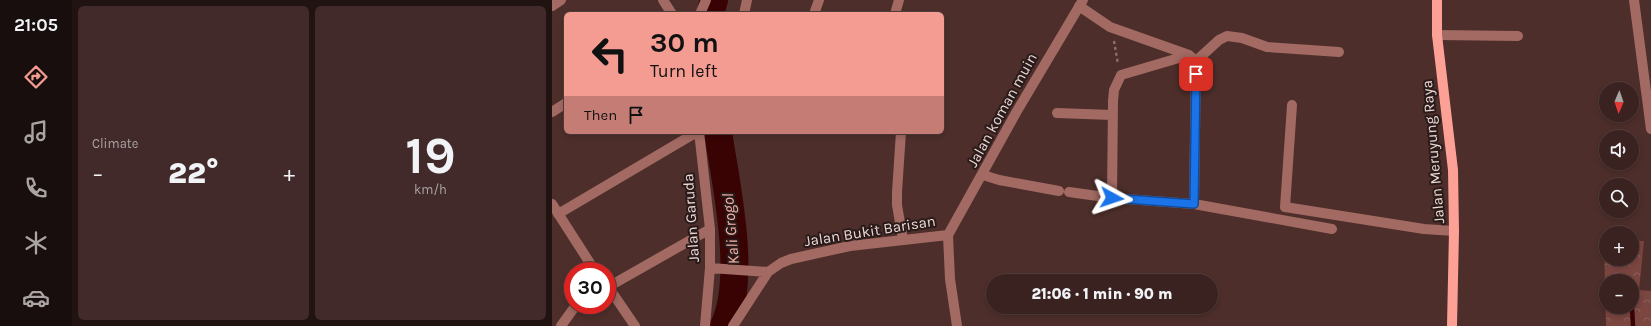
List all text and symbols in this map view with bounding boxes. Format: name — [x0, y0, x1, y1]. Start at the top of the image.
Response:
text: 21:05 — [14, 14, 58, 36]
text: 30 m — [650, 26, 719, 59]
icon: left — [584, 28, 636, 80]
street label: Jalan koman muin — [963, 50, 1041, 170]
pin — [1179, 57, 1213, 91]
text: Turn left — [650, 60, 718, 82]
icon: directions — [22, 63, 50, 91]
icon: arrive — [1185, 63, 1207, 85]
street label: Jalan Meruyung Raya — [1418, 79, 1448, 225]
north arrow — [1599, 82, 1639, 122]
map controls — [1599, 82, 1639, 314]
icon: arrive — [625, 104, 647, 126]
text: Then — [584, 106, 617, 124]
icon: music — [22, 118, 50, 146]
text: 19 — [405, 125, 456, 186]
button: sound — [1599, 130, 1639, 170]
text: Climate — [92, 136, 138, 151]
text: 22° — [168, 155, 219, 191]
text: − — [92, 161, 104, 187]
text: + — [283, 161, 295, 187]
street label: Jalan Garuda — [679, 173, 703, 263]
icon: phone — [22, 174, 50, 202]
position arrow — [1091, 177, 1133, 219]
button: search — [1599, 178, 1639, 218]
text: km/h — [414, 182, 447, 197]
water label: Kali Grogol — [718, 193, 743, 265]
street label: Jalan Bukit Barisan — [803, 212, 937, 250]
button: + — [1599, 226, 1639, 266]
icon: climate — [22, 229, 50, 257]
speed limit sign: 30 — [564, 262, 616, 314]
button: − — [1599, 274, 1639, 314]
icon: car — [22, 284, 50, 312]
text: 21:06 · 1 min · 90 m — [1032, 285, 1172, 303]

